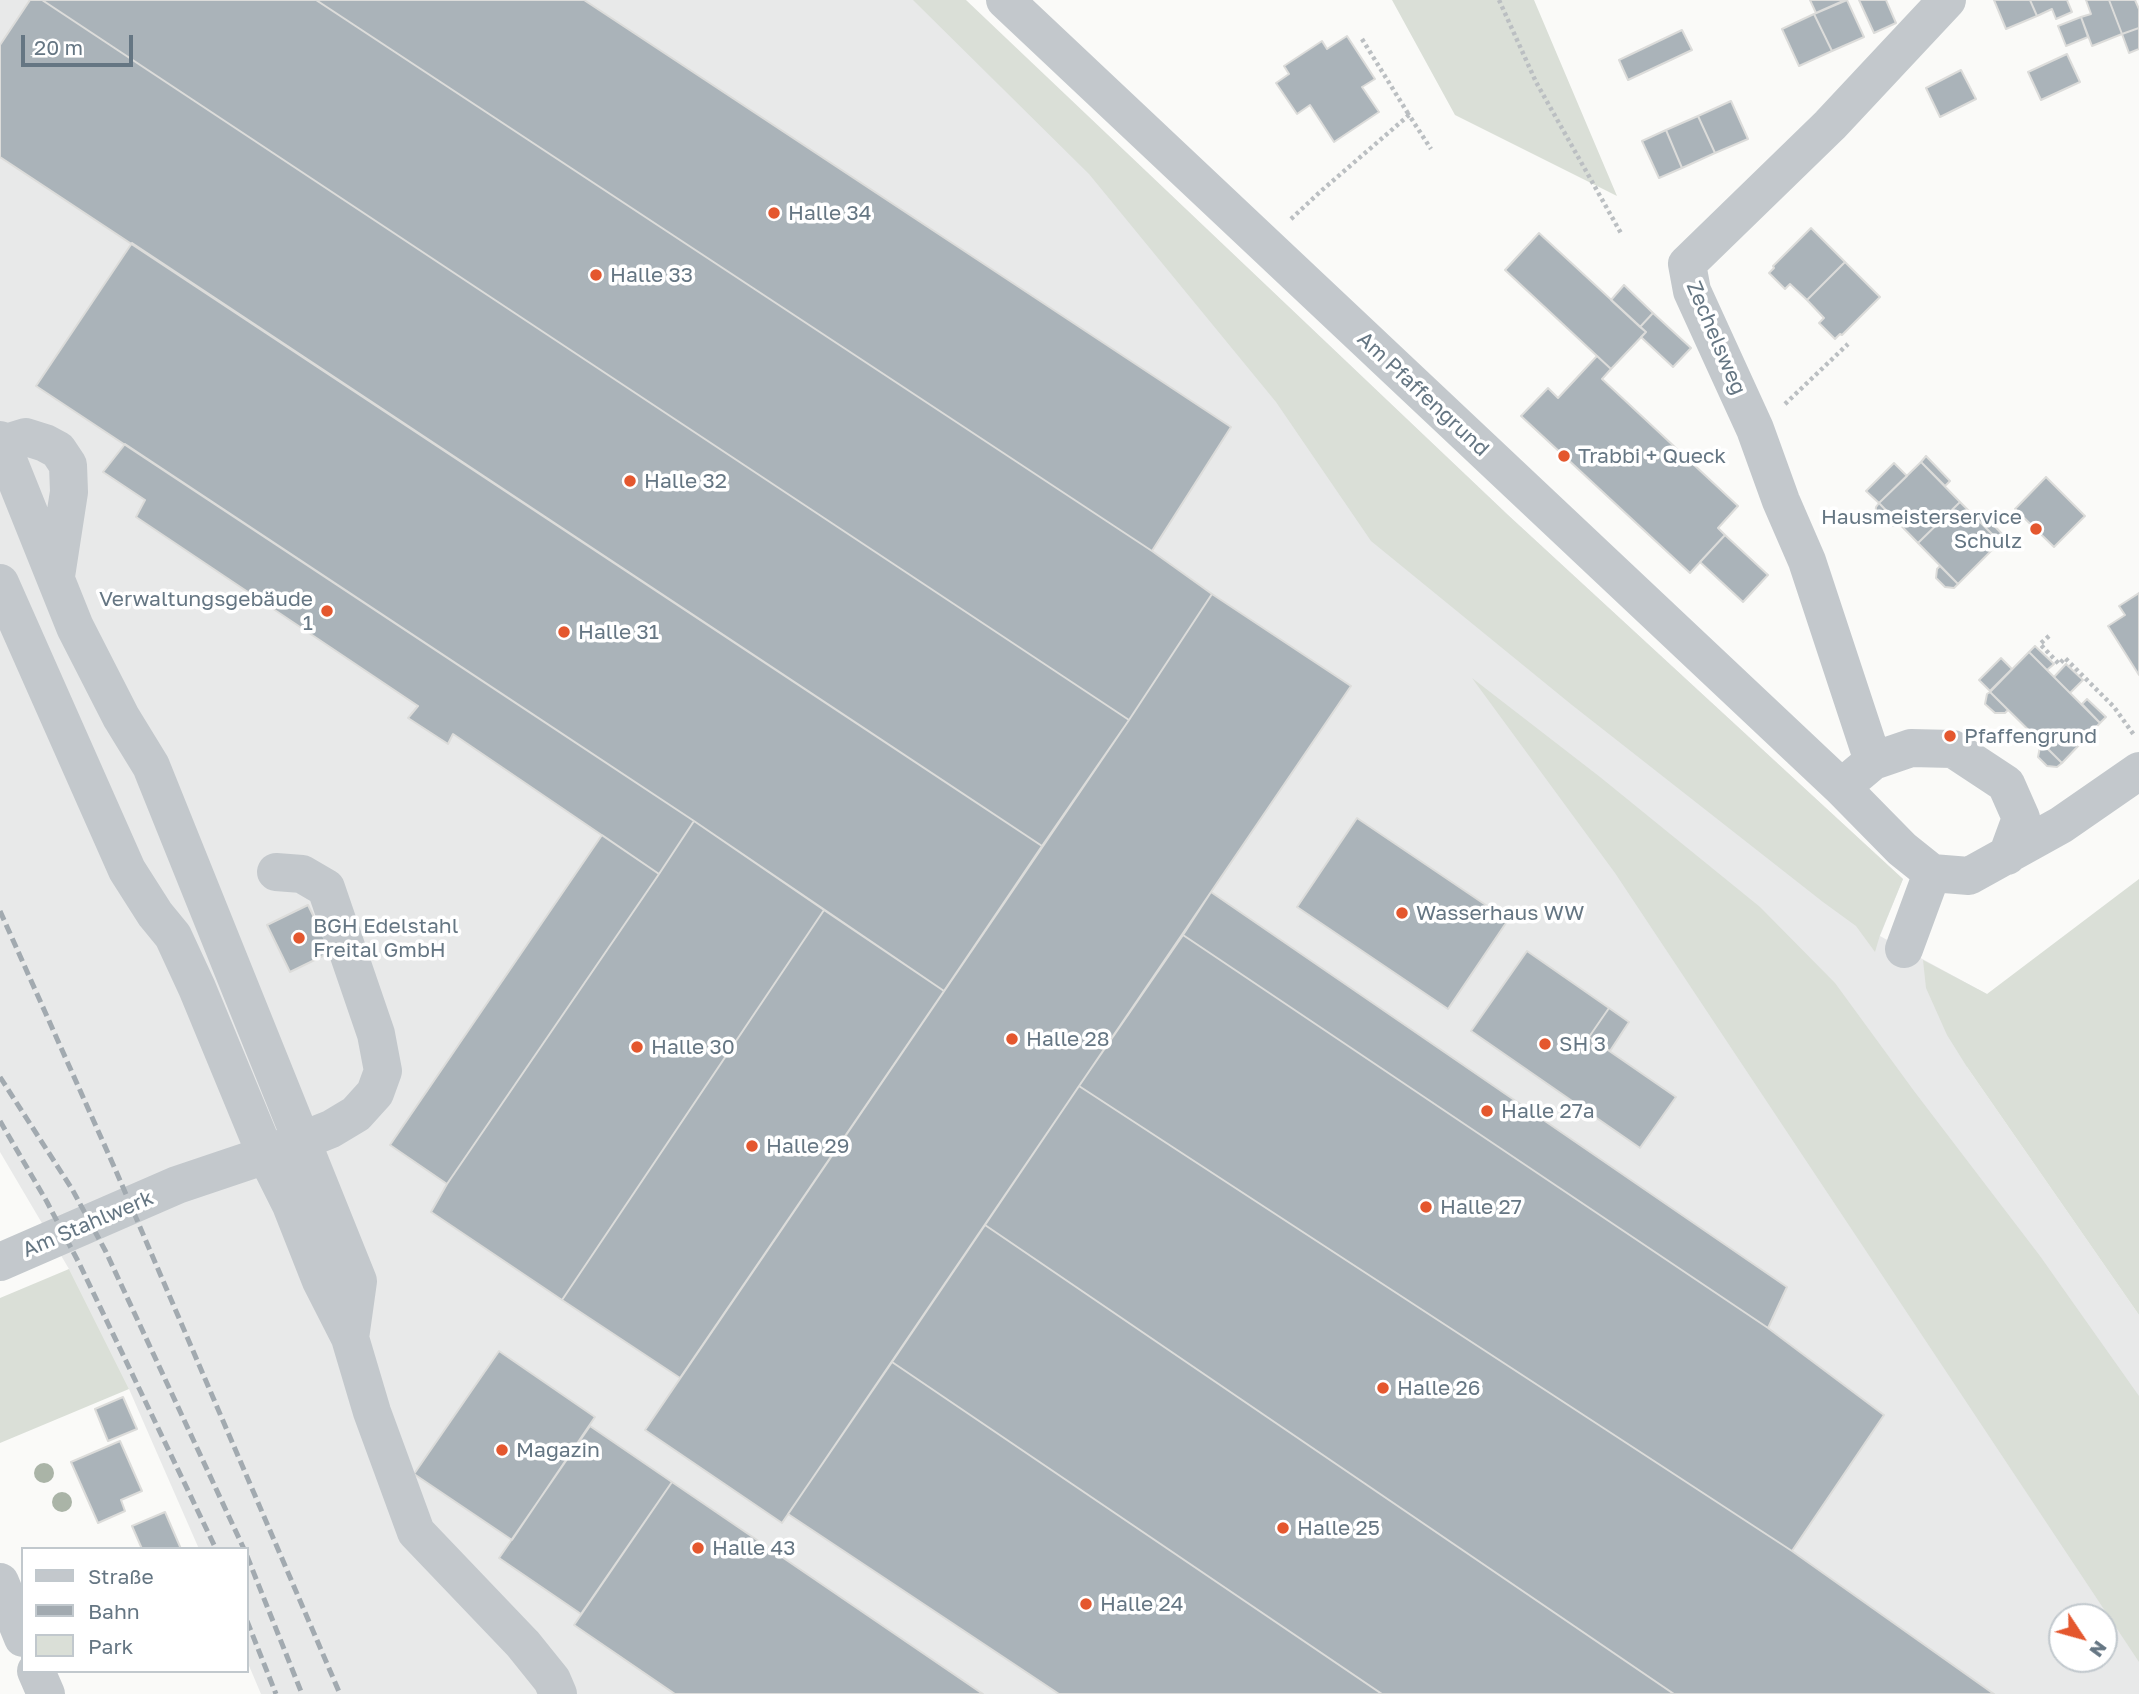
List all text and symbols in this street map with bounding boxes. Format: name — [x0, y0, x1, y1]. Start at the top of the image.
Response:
scale bar — [24, 21, 136, 65]
text: 20 m — [34, 34, 83, 60]
place label: Halle 34 — [788, 200, 872, 226]
marker: Halle 34 — [766, 205, 782, 221]
place label: Halle 33 — [610, 262, 693, 288]
marker: Halle 33 — [588, 267, 604, 283]
street label: Zechelsweg — [1681, 278, 1751, 398]
street label: Am Pfaffengrund — [1352, 326, 1494, 462]
place label: Trabbi + Queck — [1578, 443, 1726, 469]
marker: Trabbi + Queck — [1556, 448, 1572, 464]
place label: Halle 32 — [644, 468, 727, 494]
marker: Halle 32 — [622, 473, 638, 489]
place label: Hausmeisterservice Schulz — [1821, 504, 2022, 554]
marker: Hausmeisterservice Schulz — [2028, 521, 2044, 537]
place label: Verwaltungsgebäude 1 — [99, 586, 313, 636]
marker: Verwaltungsgebäude 1 — [319, 603, 335, 619]
place label: Halle 31 — [578, 619, 659, 645]
marker: Halle 31 — [556, 624, 572, 640]
place label: Pfaffengrund — [1964, 723, 2097, 749]
marker: Pfaffengrund — [1942, 728, 1958, 744]
place label: Wasserhaus WW — [1416, 900, 1584, 926]
marker: Wasserhaus WW — [1394, 905, 1410, 921]
place label: BGH Edelstahl Freital GmbH — [313, 913, 458, 963]
marker: BGH Edelstahl Freital GmbH — [291, 930, 307, 946]
place label: Halle 28 — [1026, 1026, 1109, 1052]
marker: Halle 28 — [1004, 1031, 1020, 1047]
place label: SH 3 — [1559, 1031, 1606, 1057]
place label: Halle 30 — [651, 1034, 735, 1060]
marker: SH 3 — [1537, 1036, 1553, 1052]
marker: Halle 30 — [629, 1039, 645, 1055]
place label: Halle 27a — [1501, 1098, 1595, 1124]
marker: Halle 27a — [1479, 1103, 1495, 1119]
place label: Halle 29 — [766, 1133, 849, 1159]
marker: Halle 29 — [744, 1138, 760, 1154]
street label: Am Stahlwerk — [19, 1185, 157, 1263]
place label: Halle 27 — [1440, 1194, 1522, 1220]
marker: Halle 27 — [1418, 1199, 1434, 1215]
place label: Halle 26 — [1397, 1375, 1480, 1401]
marker: Halle 26 — [1375, 1380, 1391, 1396]
place label: Magazin — [516, 1437, 600, 1463]
marker: Magazin — [494, 1442, 510, 1458]
place label: Halle 25 — [1297, 1515, 1380, 1541]
marker: Halle 25 — [1275, 1520, 1291, 1536]
place label: Halle 43 — [712, 1535, 796, 1561]
marker: Halle 43 — [690, 1540, 706, 1556]
legend — [21, 1547, 248, 1673]
text: Straße — [88, 1563, 154, 1589]
place label: Halle 24 — [1100, 1591, 1183, 1617]
marker: Halle 24 — [1078, 1596, 1094, 1612]
text: Bahn — [88, 1598, 140, 1624]
north arrow — [2048, 1603, 2118, 1673]
text: Park — [88, 1633, 133, 1659]
text: N — [2085, 1637, 2112, 1662]

